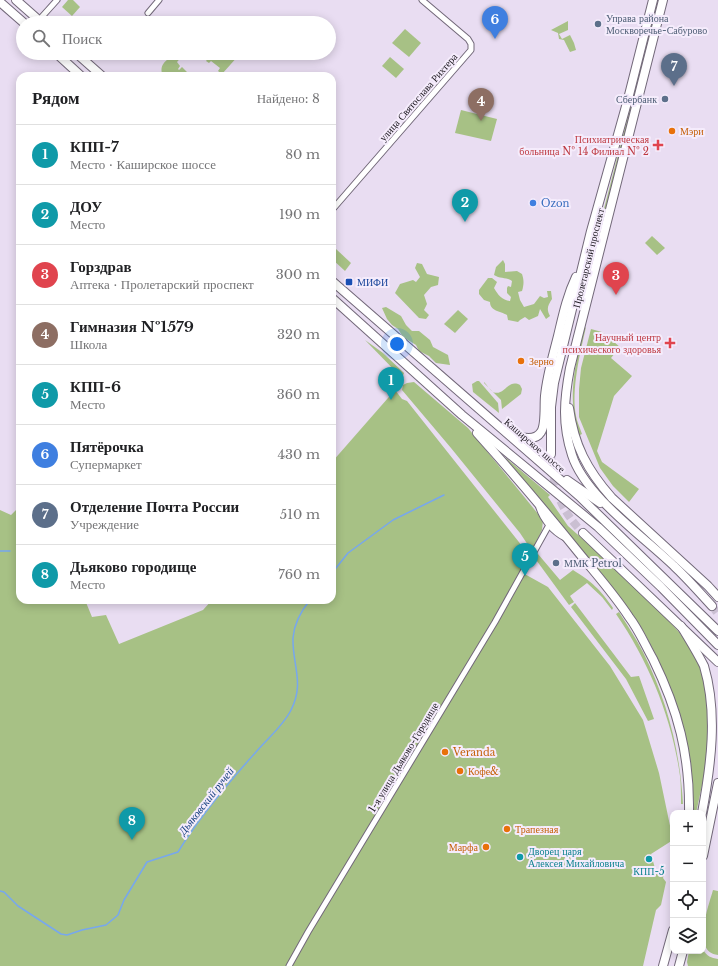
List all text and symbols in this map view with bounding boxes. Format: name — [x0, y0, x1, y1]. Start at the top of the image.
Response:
pin: 6 — [482, 6, 508, 39]
place label: Управа района Москворечье-Сабурово — [606, 12, 707, 37]
search box — [16, 16, 336, 60]
marker: Управа района Москворечье-Сабурово — [593, 19, 603, 29]
icon: search — [30, 27, 52, 49]
text: Поиск — [62, 29, 102, 48]
street label: улица Святослава Рихтера — [377, 50, 461, 144]
pin: 7 — [661, 53, 687, 86]
text: Рядом — [32, 88, 80, 109]
pin: 4 — [468, 88, 494, 121]
text: Найдено: 8 — [257, 90, 320, 107]
place label: Сбербанк — [616, 93, 657, 106]
marker: Сбербанк — [660, 94, 670, 104]
place label: Мэри — [680, 125, 704, 138]
marker: Мэри — [667, 126, 677, 136]
place label: Психиатрическая больница № 14 Филиал № 2 — [519, 133, 649, 158]
text: КПП-7 — [70, 137, 119, 156]
marker: Психиатрическая больница № 14 Филиал № 2 — [652, 139, 664, 151]
text: 1 — [42, 146, 48, 163]
text: 80 m — [285, 146, 320, 163]
text: Место · Каширское шоссе — [70, 156, 216, 173]
pin: 2 — [452, 189, 478, 222]
text: ДОУ — [70, 197, 102, 216]
place label: Ozon — [541, 197, 570, 210]
marker: Ozon — [528, 198, 538, 208]
text: 2 — [41, 206, 49, 223]
text: 190 m — [279, 206, 320, 223]
street label: Пролетарский проспект — [570, 206, 607, 309]
text: Место — [70, 216, 105, 233]
text: Горздрав — [70, 257, 132, 276]
pin: 3 — [603, 262, 629, 295]
text: 3 — [41, 266, 49, 283]
text: 300 m — [276, 266, 320, 283]
text: Аптека · Пролетарский проспект — [70, 276, 254, 293]
place label: МИФИ — [357, 276, 388, 289]
marker: МИФИ — [344, 277, 354, 287]
text: Гимназия №1579 — [70, 317, 194, 336]
text: 4 — [41, 326, 49, 343]
text: 320 m — [277, 326, 320, 343]
place label: Научный центр психического здоровья — [563, 331, 661, 356]
your location — [387, 334, 407, 354]
text: Школа — [70, 336, 107, 353]
marker: Научный центр психического здоровья — [664, 337, 676, 349]
place label: Зерно — [529, 355, 554, 368]
marker: Зерно — [516, 356, 526, 366]
pin: 1 — [378, 367, 404, 400]
text: КПП-6 — [70, 377, 121, 396]
text: 5 — [41, 386, 49, 403]
text: 360 m — [277, 386, 320, 403]
text: Место — [70, 396, 105, 413]
street label: Каширское шоссе — [501, 415, 568, 476]
text: Пятёрочка — [70, 437, 144, 456]
text: 6 — [41, 446, 49, 463]
text: 430 m — [277, 446, 320, 463]
text: Супермаркет — [70, 456, 142, 473]
text: Отделение Почта России — [70, 497, 239, 516]
text: 7 — [42, 506, 48, 523]
text: 510 m — [280, 506, 320, 523]
text: Учреждение — [70, 516, 139, 533]
pin: 5 — [512, 543, 538, 576]
text: Дьяково городище — [70, 557, 196, 576]
place label: ММК Petrol — [564, 557, 622, 570]
marker: ММК Petrol — [551, 558, 561, 568]
text: 8 — [41, 566, 49, 583]
text: 760 m — [278, 566, 320, 583]
text: Место — [70, 576, 105, 593]
street label: 1-я улица Дьяково-Городище — [365, 699, 442, 815]
place label: Veranda — [452, 746, 496, 759]
marker: Veranda — [440, 747, 450, 757]
water label: Дьяковский ручей — [175, 764, 237, 838]
place label: Кофе& — [468, 765, 499, 778]
marker: Кофе& — [455, 766, 465, 776]
pin: 8 — [119, 807, 145, 840]
map controls — [670, 810, 706, 954]
button: + — [670, 810, 706, 846]
place label: Трапезная — [515, 823, 559, 836]
marker: Трапезная — [502, 824, 512, 834]
place label: Марфа — [449, 841, 479, 854]
marker: Марфа — [481, 842, 491, 852]
place label: Дворец царя Алексея Михайловича — [528, 845, 625, 870]
button: − — [670, 846, 706, 882]
marker: Дворец царя Алексея Михайловича — [515, 852, 525, 862]
marker: КПП-5 — [644, 854, 654, 864]
place label: КПП-5 — [633, 865, 665, 878]
button: locate — [670, 882, 706, 918]
button: layers — [670, 918, 706, 954]

